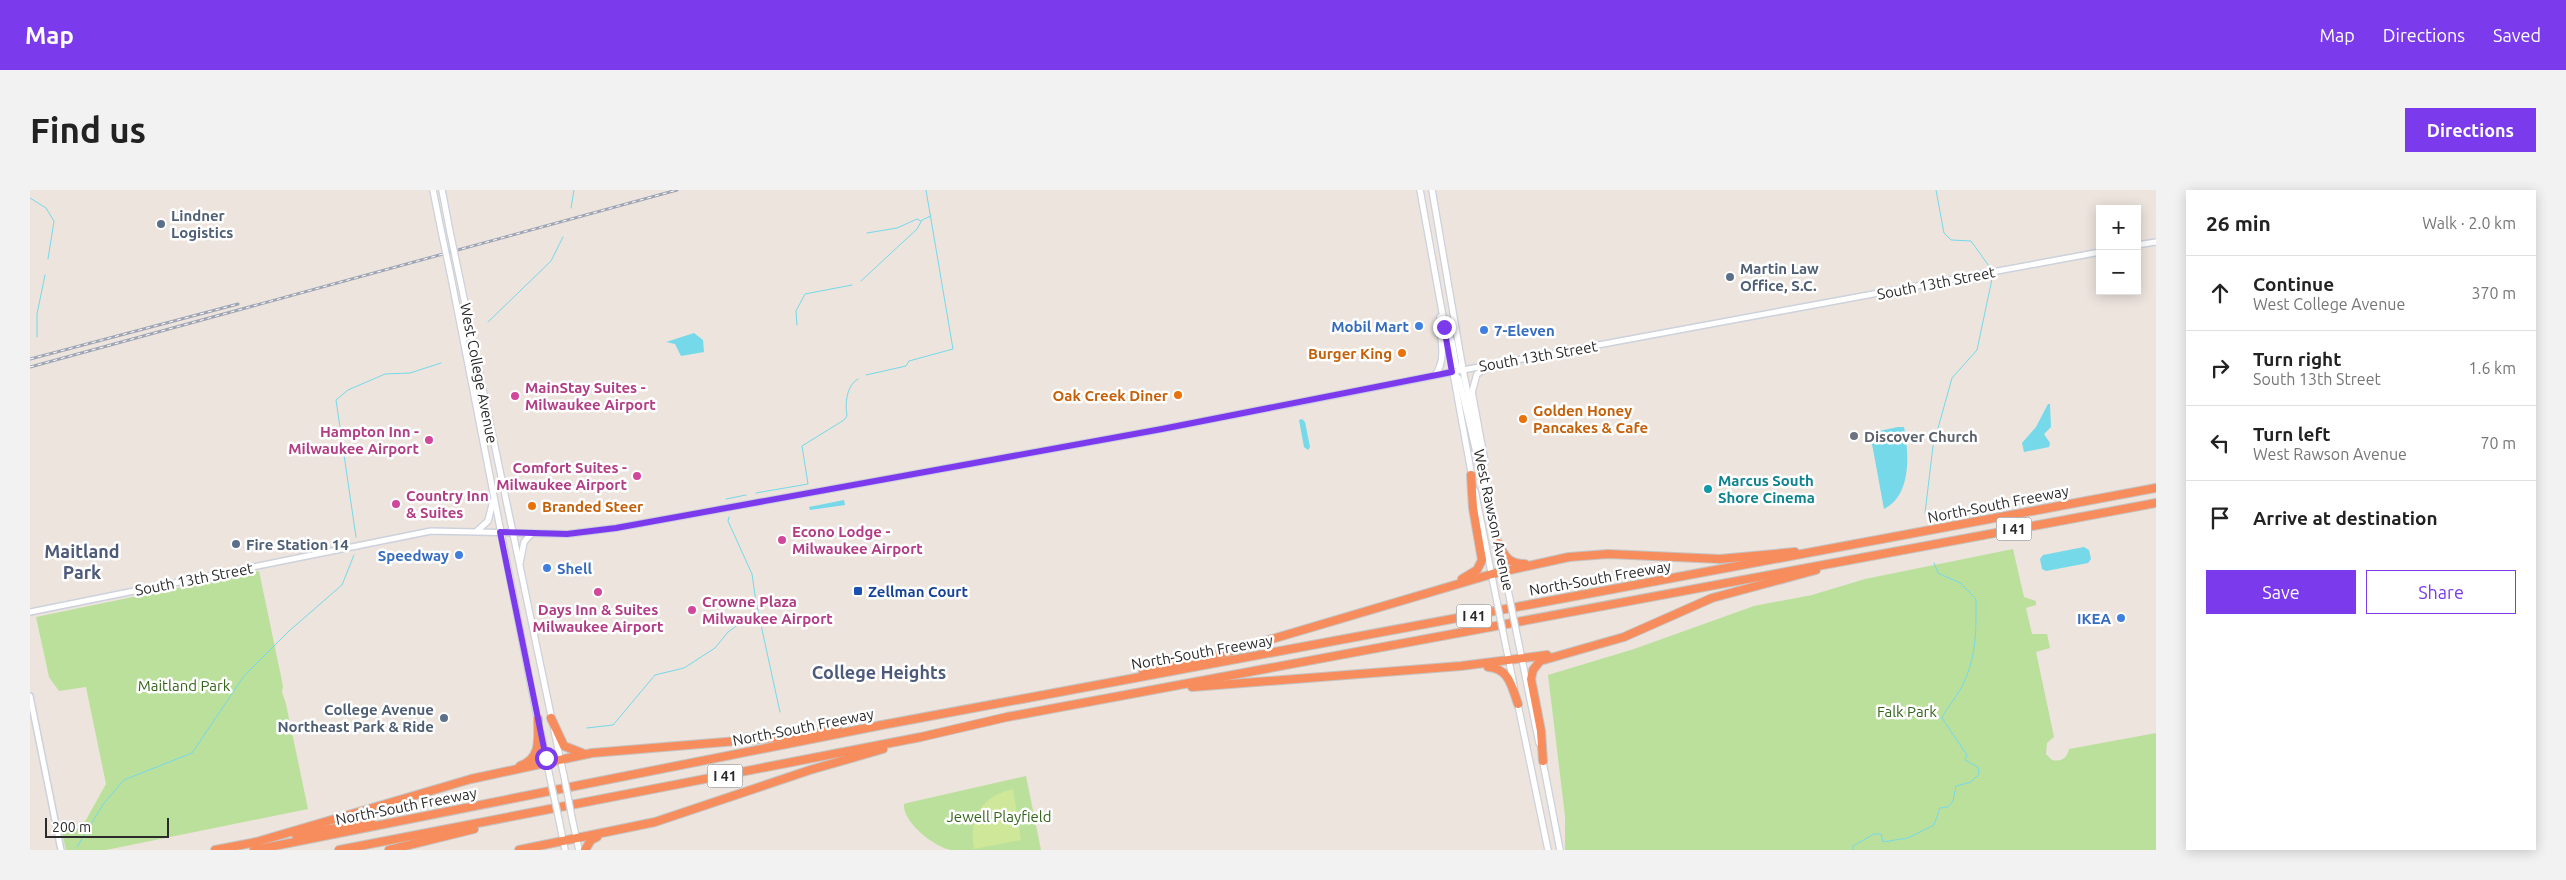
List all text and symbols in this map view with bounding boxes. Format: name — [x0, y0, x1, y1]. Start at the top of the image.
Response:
text: Map — [25, 22, 74, 49]
text: Map — [2319, 25, 2355, 45]
text: Directions — [2383, 25, 2465, 45]
text: Saved — [2493, 25, 2541, 45]
button: Directions — [2405, 108, 2536, 152]
text: Find us — [30, 110, 146, 150]
map controls — [2096, 205, 2141, 295]
button: + — [2096, 205, 2141, 250]
place label: Lindner Logistics — [171, 207, 233, 241]
text: 26 min — [2206, 211, 2271, 235]
text: Walk · 2.0 km — [2422, 214, 2516, 232]
marker: Lindner Logistics — [155, 218, 167, 230]
button: − — [2096, 250, 2141, 295]
place label: Martin Law Office, S.C. — [1740, 260, 1819, 294]
street label: South 13th Street — [1876, 263, 1997, 303]
marker: Martin Law Office, S.C. — [1724, 271, 1736, 283]
text: Continue — [2253, 273, 2334, 295]
icon: ahead — [2206, 279, 2234, 307]
text: 370 m — [2471, 284, 2516, 302]
text: West College Avenue — [2253, 295, 2405, 313]
street label: West College Avenue — [457, 301, 501, 445]
route end — [1433, 316, 1456, 339]
place label: Mobil Mart — [1331, 318, 1410, 335]
marker: Mobil Mart — [1413, 320, 1425, 332]
place label: 7-Eleven — [1494, 322, 1555, 339]
marker: 7-Eleven — [1478, 324, 1490, 336]
street label: South 13th Street — [1478, 337, 1599, 375]
place label: Burger King — [1308, 345, 1392, 362]
marker: Burger King — [1396, 347, 1408, 359]
text: Turn right — [2253, 348, 2341, 370]
icon: right — [2206, 354, 2234, 382]
text: 1.6 km — [2468, 359, 2516, 377]
text: South 13th Street — [2253, 370, 2381, 388]
place label: MainStay Suites - Milwaukee Airport — [525, 379, 656, 413]
place label: Oak Creek Diner — [1053, 387, 1169, 404]
marker: Oak Creek Diner — [1172, 389, 1184, 401]
marker: MainStay Suites - Milwaukee Airport — [509, 390, 521, 402]
place label: Golden Honey Pancakes & Cafe — [1533, 402, 1648, 436]
marker: Golden Honey Pancakes & Cafe — [1517, 413, 1529, 425]
place label: Hampton Inn - Milwaukee Airport — [288, 423, 420, 457]
text: Turn left — [2253, 423, 2331, 445]
place label: Discover Church — [1864, 428, 1978, 445]
icon: left — [2206, 429, 2234, 457]
marker: Discover Church — [1848, 430, 1860, 442]
marker: Hampton Inn - Milwaukee Airport — [423, 434, 435, 446]
text: 70 m — [2480, 434, 2516, 452]
text: West Rawson Avenue — [2253, 445, 2407, 463]
street label: West Rawson Avenue — [1471, 448, 1517, 592]
place label: Comfort Suites - Milwaukee Airport — [496, 459, 628, 493]
marker: Comfort Suites - Milwaukee Airport — [631, 470, 643, 482]
place label: Marcus South Shore Cinema — [1718, 472, 1815, 506]
street label: North-South Freeway — [1926, 482, 2070, 526]
marker: Marcus South Shore Cinema — [1702, 483, 1714, 495]
place label: Country Inn & Suites — [406, 487, 489, 521]
marker: Country Inn & Suites — [390, 498, 402, 510]
place label: Branded Steer — [542, 498, 644, 515]
marker: Branded Steer — [526, 500, 538, 512]
icon: arrive — [2206, 504, 2234, 532]
text: Arrive at destination — [2253, 507, 2438, 529]
road number: I 41 — [1996, 518, 2032, 540]
place label: Econo Lodge - Milwaukee Airport — [792, 523, 923, 557]
marker: Econo Lodge - Milwaukee Airport — [776, 534, 788, 546]
place label: Fire Station 14 — [246, 536, 349, 553]
marker: Fire Station 14 — [230, 538, 242, 550]
district label: Maitland Park — [44, 541, 120, 582]
place label: Speedway — [378, 547, 449, 564]
marker: Speedway — [453, 549, 465, 561]
street label: North-South Freeway — [1528, 557, 1672, 599]
street label: South 13th Street — [134, 559, 255, 599]
place label: Shell — [557, 560, 592, 577]
marker: Shell — [541, 562, 553, 574]
button: Save — [2206, 570, 2356, 614]
button: Share — [2366, 570, 2516, 614]
place label: Zellman Court — [868, 583, 968, 600]
marker: Zellman Court — [852, 585, 864, 597]
marker: Days Inn & Suites Milwaukee Airport — [592, 586, 604, 598]
place label: Crowne Plaza Milwaukee Airport — [702, 593, 833, 627]
place label: Days Inn & Suites Milwaukee Airport — [533, 601, 664, 635]
marker: Crowne Plaza Milwaukee Airport — [686, 604, 698, 616]
road number: I 41 — [1456, 604, 1492, 628]
place label: IKEA — [2077, 610, 2111, 627]
marker: IKEA — [2115, 612, 2127, 624]
street label: North-South Freeway — [1130, 631, 1274, 673]
district label: College Heights — [812, 662, 946, 682]
park label: Maitland Park — [138, 677, 231, 694]
place label: College Avenue Northeast Park & Ride — [277, 701, 434, 735]
park label: Falk Park — [1877, 703, 1937, 720]
street label: North-South Freeway — [731, 705, 875, 749]
marker: College Avenue Northeast Park & Ride — [438, 712, 450, 724]
route start — [535, 747, 558, 770]
road number: I 41 — [708, 764, 742, 788]
street label: North-South Freeway — [334, 784, 478, 828]
park label: Jewell Playfield — [946, 808, 1052, 825]
scale bar — [45, 815, 169, 838]
text: 200 m — [52, 819, 91, 835]

